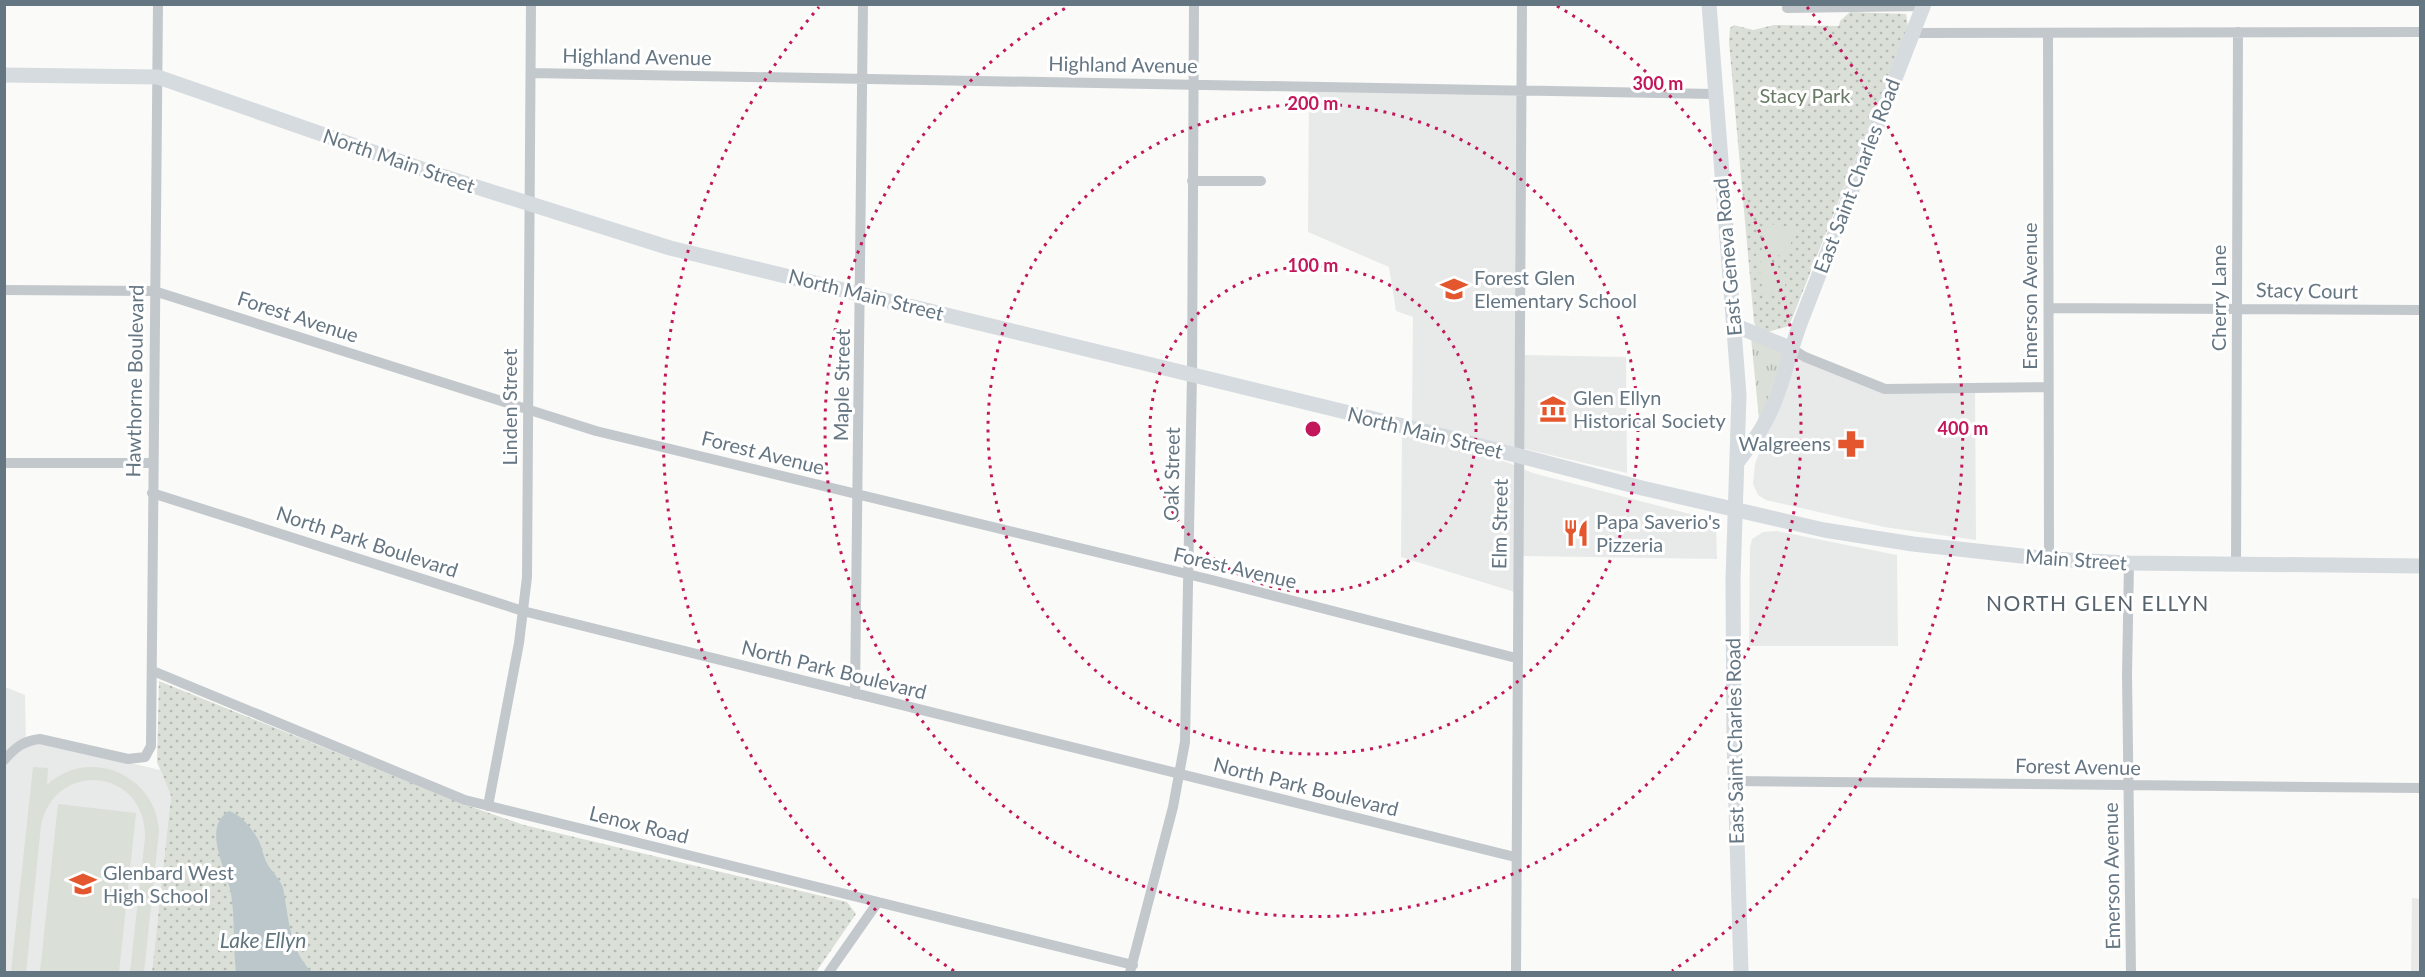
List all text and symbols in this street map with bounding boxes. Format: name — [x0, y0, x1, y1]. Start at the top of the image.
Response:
street label: Highland Avenue — [562, 43, 712, 69]
street label: Highland Avenue — [1048, 51, 1198, 77]
text: 300 m — [1633, 72, 1683, 94]
street label: East Saint Charles Road — [1808, 75, 1904, 276]
park label: Stacy Park — [1759, 83, 1851, 107]
text: 200 m — [1288, 92, 1338, 114]
street label: North Main Street — [320, 123, 478, 197]
street label: East Geneva Road — [1708, 177, 1746, 337]
street label: Emerson Avenue — [2017, 222, 2041, 370]
street label: Cherry Lane — [2206, 245, 2230, 351]
text: 100 m — [1288, 254, 1338, 276]
street label: North Main Street — [786, 263, 946, 325]
place label: Forest Glen Elementary School — [1474, 265, 1637, 312]
school or university icon: Forest Glen Elementary School — [1439, 274, 1469, 304]
street label: Stacy Court — [2256, 277, 2358, 303]
street label: Hawthorne Boulevard — [120, 284, 148, 478]
street label: Forest Avenue — [235, 285, 362, 347]
street label: Maple Street — [828, 329, 854, 441]
street label: Linden Street — [497, 349, 521, 465]
place label: Glen Ellyn Historical Society — [1573, 385, 1727, 432]
museum icon: Glen Ellyn Historical Society — [1538, 394, 1568, 424]
street label: North Main Street — [1345, 401, 1505, 463]
text: 400 m — [1938, 417, 1988, 439]
centre of rings — [1303, 419, 1323, 439]
street label: Forest Avenue — [699, 425, 827, 479]
street label: Oak Street — [1158, 427, 1184, 521]
pharmacy icon: Walgreens — [1836, 429, 1866, 459]
place label: Walgreens — [1739, 431, 1831, 455]
street label: Elm Street — [1486, 479, 1512, 569]
street label: North Park Boulevard — [273, 500, 461, 582]
place label: Papa Saverio's Pizzeria — [1596, 509, 1721, 556]
restaurant icon: Papa Saverio's Pizzeria — [1561, 518, 1591, 548]
street label: Forest Avenue — [1171, 541, 1299, 593]
street label: Main Street — [2024, 543, 2128, 575]
district label: NORTH GLEN ELLYN — [1986, 590, 2210, 615]
street label: North Park Boulevard — [739, 634, 929, 704]
street label: East Saint Charles Road — [1720, 638, 1748, 844]
street label: North Park Boulevard — [1211, 751, 1401, 821]
street label: Forest Avenue — [2015, 753, 2141, 779]
street label: Lenox Road — [587, 800, 691, 848]
street label: Emerson Avenue — [2098, 802, 2124, 950]
place label: Glenbard West High School — [103, 860, 234, 907]
school or university icon: Glenbard West High School — [68, 869, 98, 899]
water label: Lake Ellyn — [220, 927, 306, 952]

